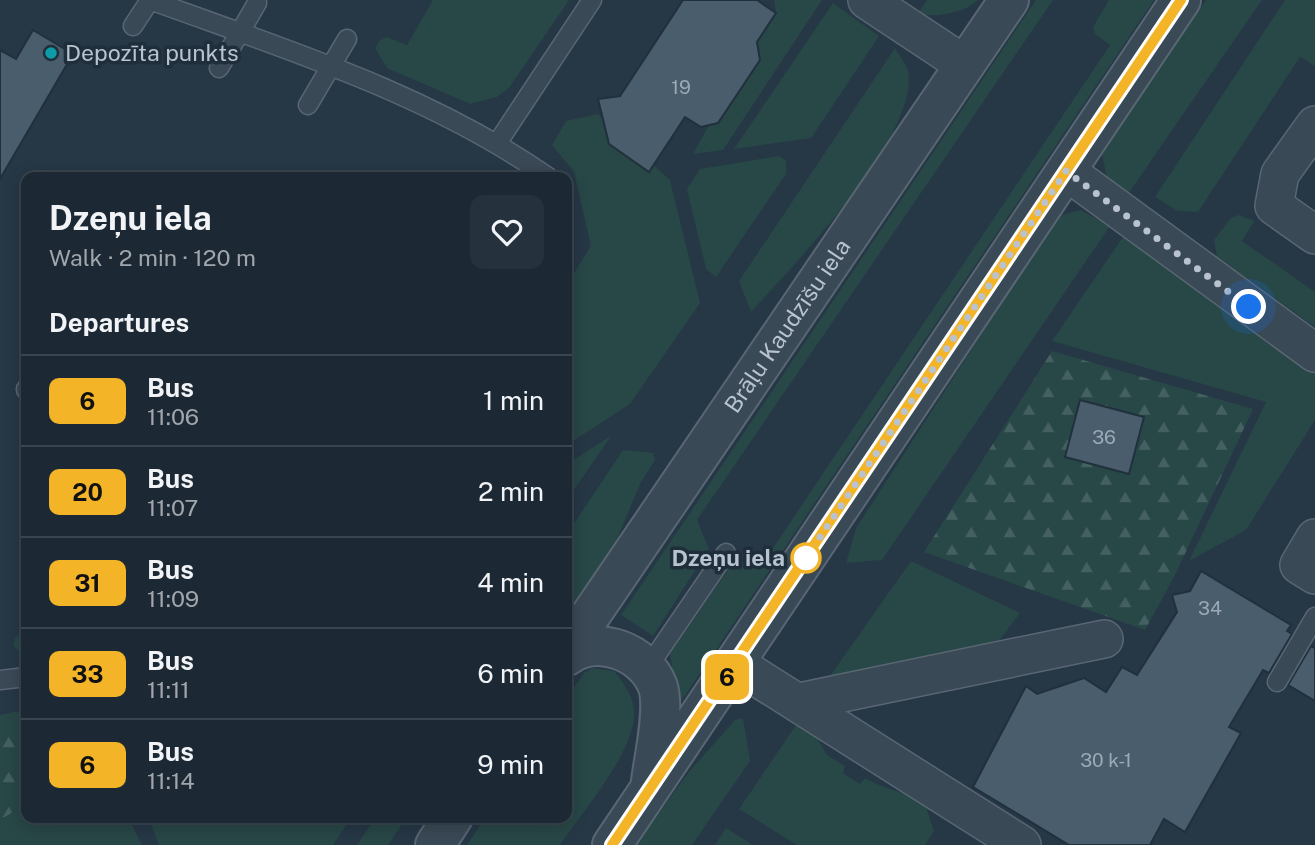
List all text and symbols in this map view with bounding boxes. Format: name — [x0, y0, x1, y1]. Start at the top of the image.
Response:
place label: Depozīta punkts — [65, 39, 239, 66]
marker: Depozīta punkts — [43, 45, 59, 61]
house number: 19 — [671, 76, 691, 98]
button: heart — [470, 195, 544, 269]
text: Dzeņu iela — [49, 199, 212, 237]
street label: Brāļu Kaudzīšu iela — [718, 234, 856, 418]
text: Walk · 2 min · 120 m — [49, 244, 256, 271]
your location — [1231, 289, 1266, 324]
text: Departures — [49, 307, 189, 338]
text: Bus — [147, 372, 194, 403]
text: 1 min — [483, 385, 544, 416]
text: 6 — [80, 387, 95, 415]
text: 11:06 — [147, 403, 199, 430]
house number: 36 — [1092, 426, 1116, 448]
text: Bus — [147, 463, 194, 494]
text: 2 min — [478, 476, 544, 507]
text: 20 — [72, 478, 103, 506]
text: 11:07 — [147, 494, 198, 521]
marker: Dzeņu iela — [791, 543, 821, 573]
place label: Dzeņu iela — [672, 544, 785, 571]
text: Bus — [147, 554, 194, 585]
text: 4 min — [477, 567, 544, 598]
text: 31 — [74, 569, 101, 597]
text: 11:09 — [147, 585, 199, 612]
house number: 34 — [1198, 597, 1222, 619]
text: Bus — [147, 645, 194, 676]
line badge: 6 — [704, 654, 750, 700]
text: 6 min — [477, 658, 544, 689]
text: 33 — [72, 660, 103, 688]
text: 6 — [719, 663, 735, 691]
text: 11:11 — [147, 676, 190, 703]
text: Bus — [147, 736, 194, 767]
text: 9 min — [477, 749, 544, 780]
house number: 30 k-1 — [1080, 749, 1132, 771]
text: 6 — [80, 751, 95, 779]
text: 11:14 — [147, 767, 195, 794]

